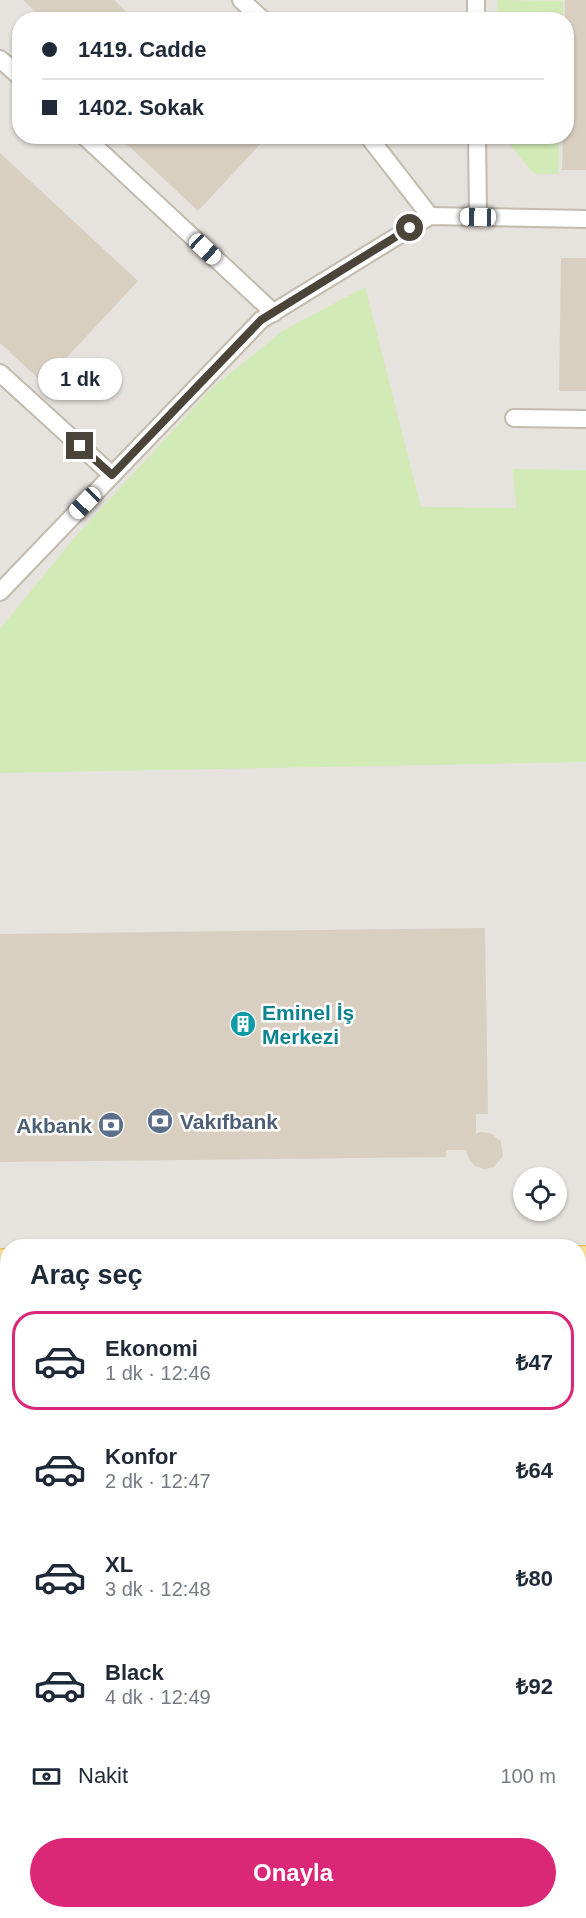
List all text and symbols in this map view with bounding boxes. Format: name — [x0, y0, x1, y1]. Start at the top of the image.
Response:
text: 1419. Cadde — [78, 37, 206, 62]
text: 1402. Sokak — [78, 95, 204, 120]
car — [460, 208, 496, 226]
route start — [396, 214, 423, 241]
car — [186, 230, 224, 268]
callout: 1 dk — [38, 359, 122, 401]
text: 1 dk — [60, 368, 100, 390]
route end — [66, 432, 93, 459]
car — [66, 484, 104, 522]
place label: Eminel İş Merkezi — [262, 1001, 354, 1048]
building icon: Eminel İş Merkezi — [228, 1009, 258, 1039]
bank icon: Vakıfbank — [145, 1106, 175, 1136]
bank icon: Akbank — [96, 1110, 126, 1140]
place label: Vakıfbank — [180, 1110, 278, 1133]
place label: Akbank — [16, 1114, 92, 1137]
map controls — [513, 1167, 567, 1221]
button: locate — [513, 1167, 567, 1221]
text: Araç seç — [30, 1260, 143, 1290]
icon: car — [33, 1334, 87, 1388]
text: Ekonomi — [105, 1336, 198, 1361]
text: ₺47 — [516, 1350, 553, 1375]
text: 1 dk · 12:46 — [105, 1362, 211, 1384]
icon: car — [33, 1442, 87, 1496]
text: Konfor — [105, 1444, 177, 1469]
text: ₺64 — [516, 1458, 553, 1483]
text: 2 dk · 12:47 — [105, 1470, 211, 1492]
icon: car — [33, 1550, 87, 1604]
text: XL — [105, 1552, 133, 1577]
text: ₺80 — [516, 1566, 553, 1591]
text: 3 dk · 12:48 — [105, 1578, 211, 1600]
icon: car — [33, 1658, 87, 1712]
text: Black — [105, 1660, 164, 1685]
text: ₺92 — [516, 1674, 553, 1699]
text: 4 dk · 12:49 — [105, 1686, 211, 1708]
icon: cash — [30, 1760, 63, 1793]
text: Nakit — [78, 1763, 128, 1788]
text: 100 m — [500, 1765, 556, 1787]
button: Onayla — [30, 1838, 556, 1907]

